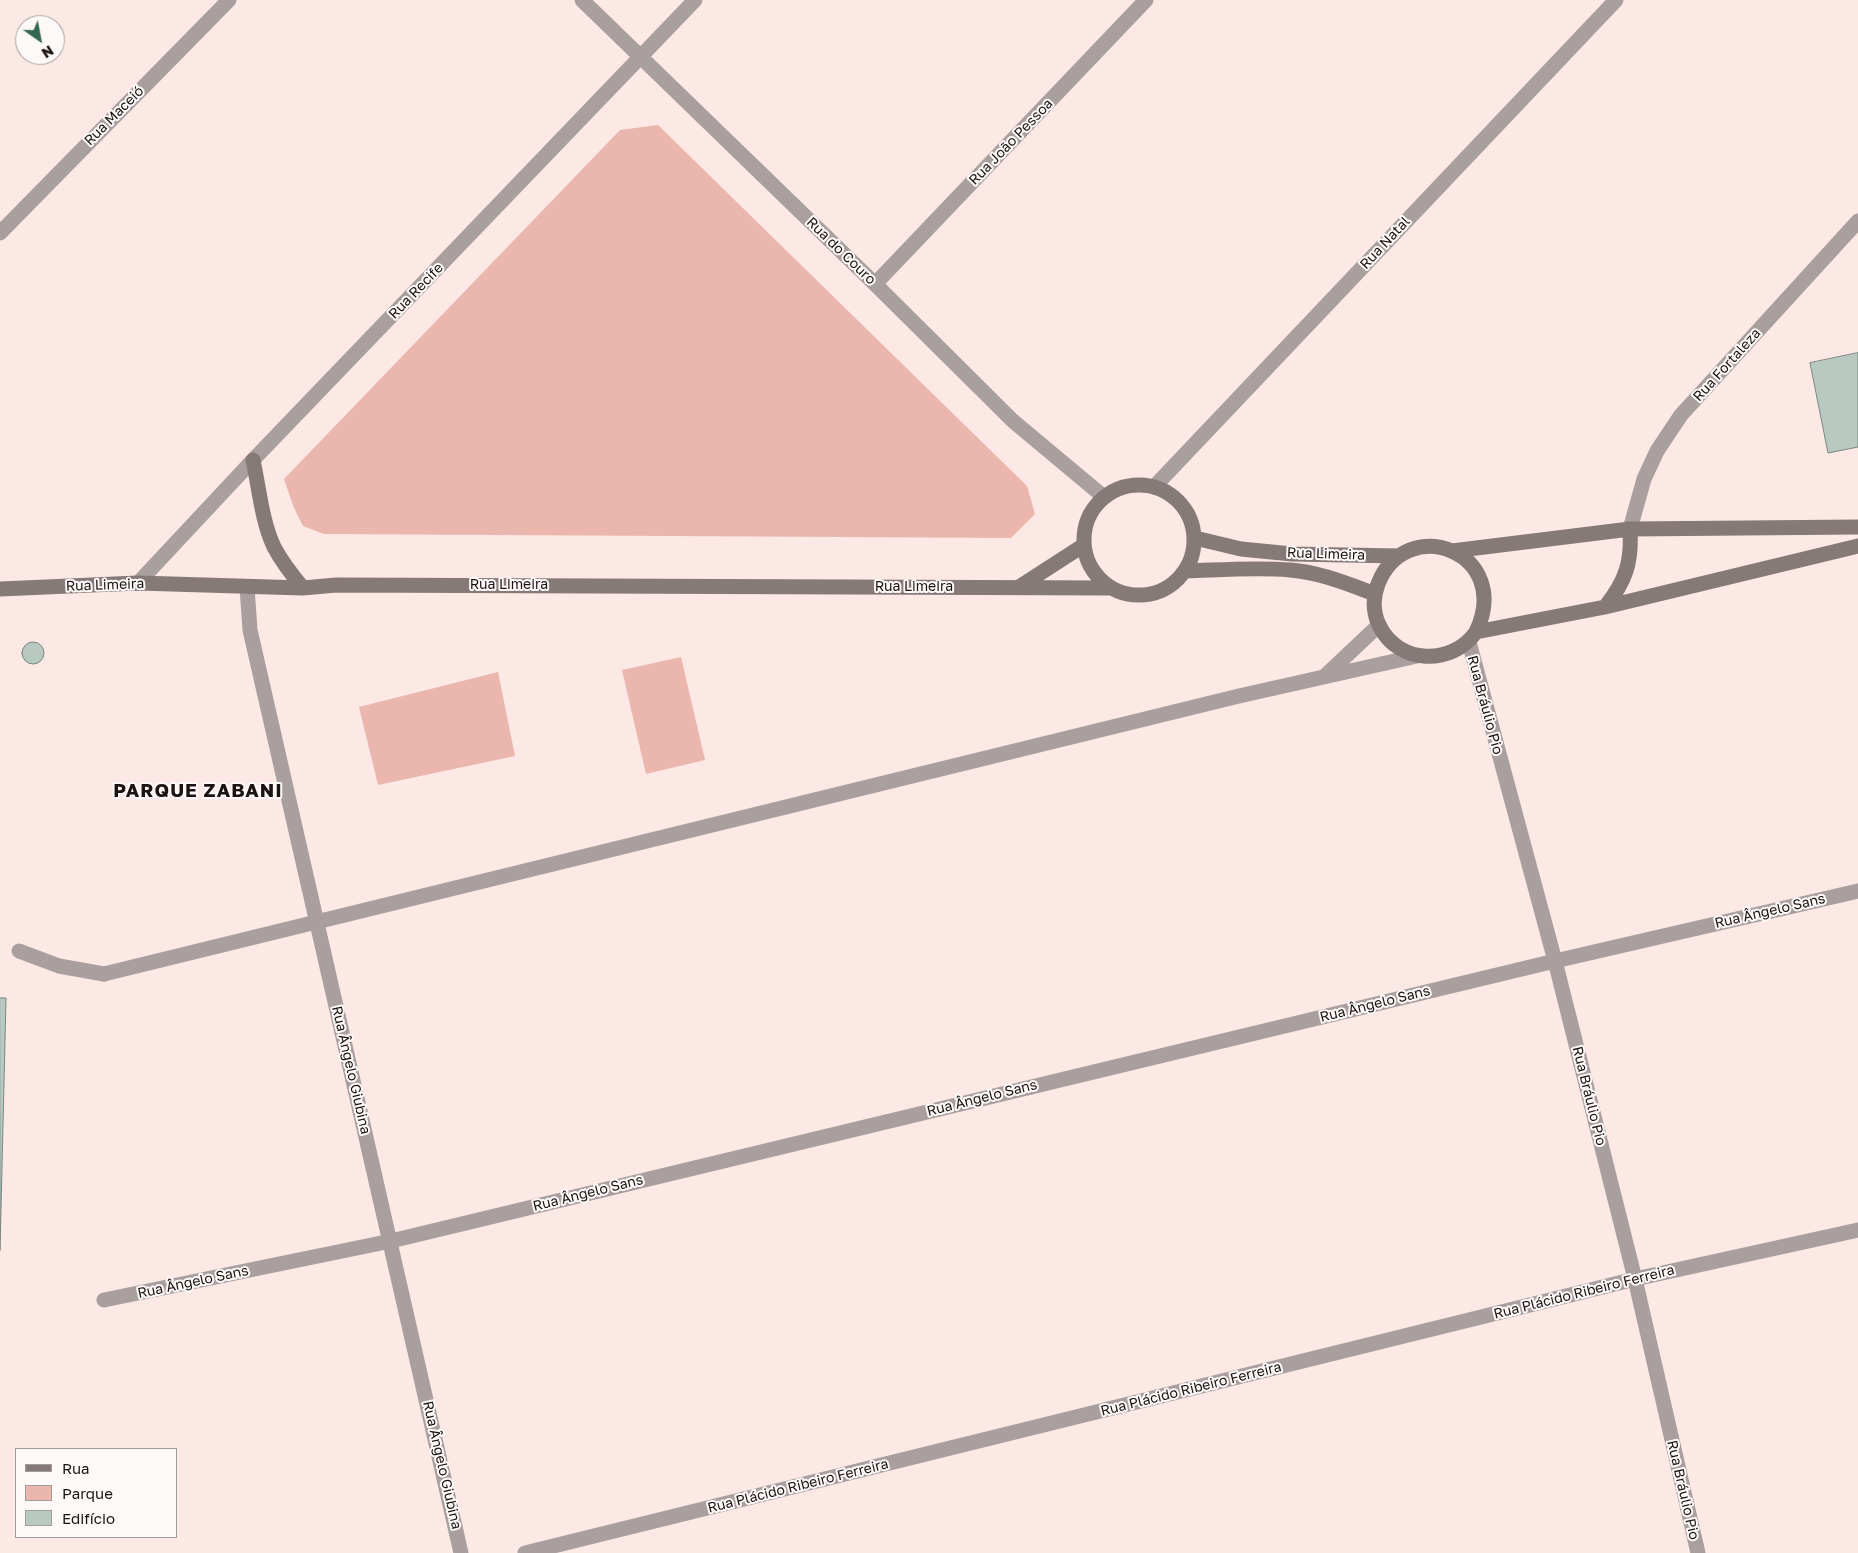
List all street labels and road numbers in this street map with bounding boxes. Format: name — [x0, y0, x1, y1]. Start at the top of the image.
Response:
street label: Rua Maceió — [81, 83, 147, 149]
street label: Rua João Pessoa — [966, 95, 1056, 189]
street label: Rua Natal — [1357, 213, 1413, 273]
street label: Rua do Couro — [803, 214, 879, 288]
street label: Rua Recife — [385, 260, 447, 322]
street label: Rua Fortaleza — [1690, 325, 1764, 405]
street label: Rua Limeira — [1287, 544, 1365, 564]
street label: Rua Limeira — [66, 575, 144, 595]
street label: Rua Limeira — [470, 577, 548, 593]
street label: Rua Limeira — [875, 579, 953, 595]
street label: Rua Bráulio Pio — [1464, 654, 1506, 756]
street label: Rua Ângelo Sans — [1713, 890, 1827, 932]
street label: Rua Ângelo Sans — [1318, 982, 1432, 1026]
street label: Rua Ângelo Giubina — [328, 1004, 374, 1136]
street label: Rua Bráulio Pio — [1569, 1045, 1609, 1147]
street label: Rua Ângelo Sans — [925, 1076, 1039, 1120]
street label: Rua Ângelo Sans — [531, 1171, 645, 1215]
street label: Rua Plácido Ribeiro Ferreira — [1492, 1261, 1676, 1323]
street label: Rua Ângelo Sans — [136, 1262, 250, 1302]
street label: Rua Plácido Ribeiro Ferreira — [1099, 1358, 1283, 1420]
street label: Rua Ângelo Giubina — [419, 1399, 465, 1531]
street label: Rua Bráulio Pio — [1663, 1439, 1703, 1541]
street label: Rua Plácido Ribeiro Ferreira — [706, 1455, 890, 1517]

